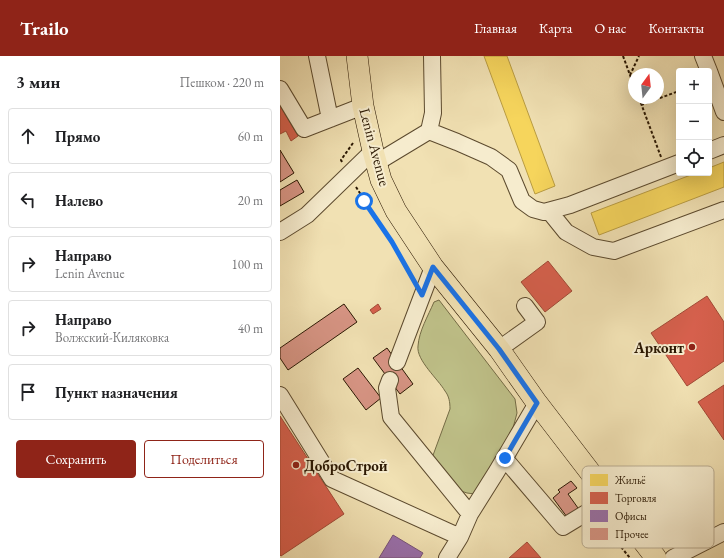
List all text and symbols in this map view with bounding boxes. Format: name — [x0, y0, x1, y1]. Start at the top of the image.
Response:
text: Trailo — [20, 16, 69, 41]
text: Главная — [474, 19, 517, 37]
text: Карта — [539, 19, 572, 37]
text: О нас — [594, 19, 626, 37]
text: Контакты — [648, 19, 704, 37]
north arrow — [628, 68, 664, 104]
map controls — [676, 68, 712, 176]
button: + — [676, 68, 712, 104]
text: 3 мин — [16, 71, 60, 93]
text: Пешком · 220 m — [180, 74, 264, 91]
button: − — [676, 104, 712, 140]
street label: Lenin Avenue — [355, 106, 395, 188]
icon: ahead — [17, 125, 39, 147]
text: Прямо — [55, 127, 100, 146]
text: 60 m — [238, 128, 263, 145]
button: locate — [676, 140, 712, 176]
icon: left — [17, 189, 39, 211]
text: Налево — [55, 191, 103, 210]
text: 20 m — [238, 192, 263, 209]
route start — [355, 192, 373, 210]
text: Направо — [55, 246, 112, 265]
icon: right — [17, 253, 39, 275]
text: 100 m — [232, 256, 263, 273]
text: Lenin Avenue — [55, 265, 125, 282]
text: Направо — [55, 310, 112, 329]
icon: right — [17, 317, 39, 339]
text: 40 m — [238, 320, 263, 337]
text: Волжский-Киляковка — [55, 329, 169, 346]
place label: Арконт — [633, 338, 684, 357]
marker: Арконт — [687, 342, 697, 352]
icon: arrive — [17, 381, 39, 403]
text: Пункт назначения — [55, 383, 178, 402]
button: Сохранить — [16, 440, 136, 478]
button: Поделиться — [144, 440, 264, 478]
route end — [496, 449, 514, 467]
place label: ДоброСтрой — [304, 456, 388, 475]
marker: ДоброСтрой — [291, 460, 301, 470]
legend — [582, 466, 714, 548]
text: Жильё — [614, 473, 646, 487]
text: Торговля — [615, 491, 656, 505]
text: Офисы — [615, 509, 647, 523]
text: Прочее — [615, 527, 649, 541]

